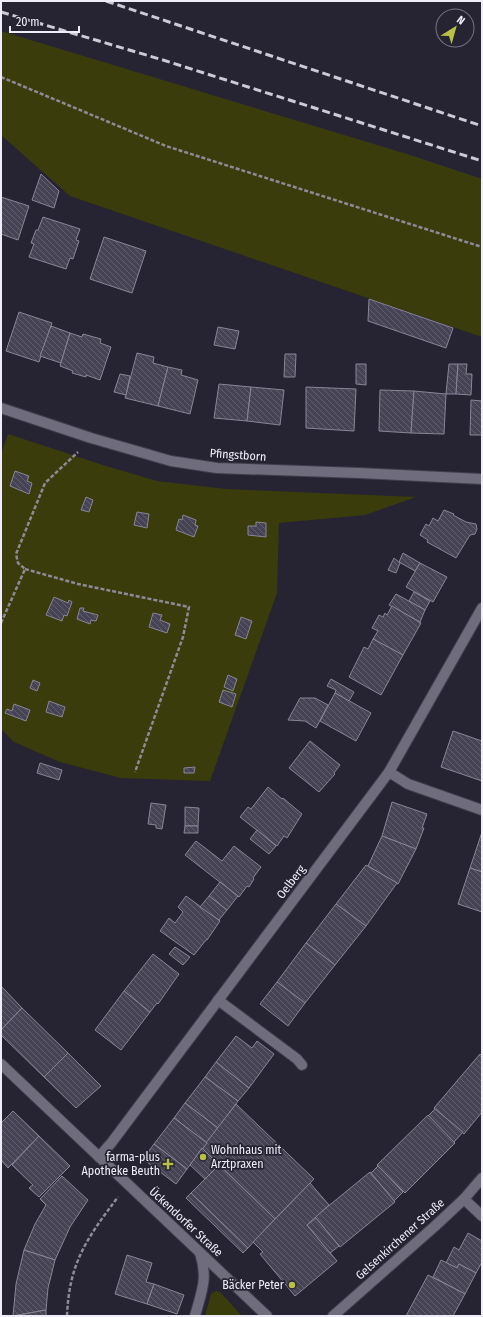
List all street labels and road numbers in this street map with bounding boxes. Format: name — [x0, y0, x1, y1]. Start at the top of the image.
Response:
street label: Pfingstborn — [209, 446, 267, 464]
street label: Oelberg — [274, 862, 308, 902]
street label: Ückendorfer Straße — [146, 1183, 227, 1260]
street label: Gelsenkirchener Straße — [353, 1195, 447, 1282]

